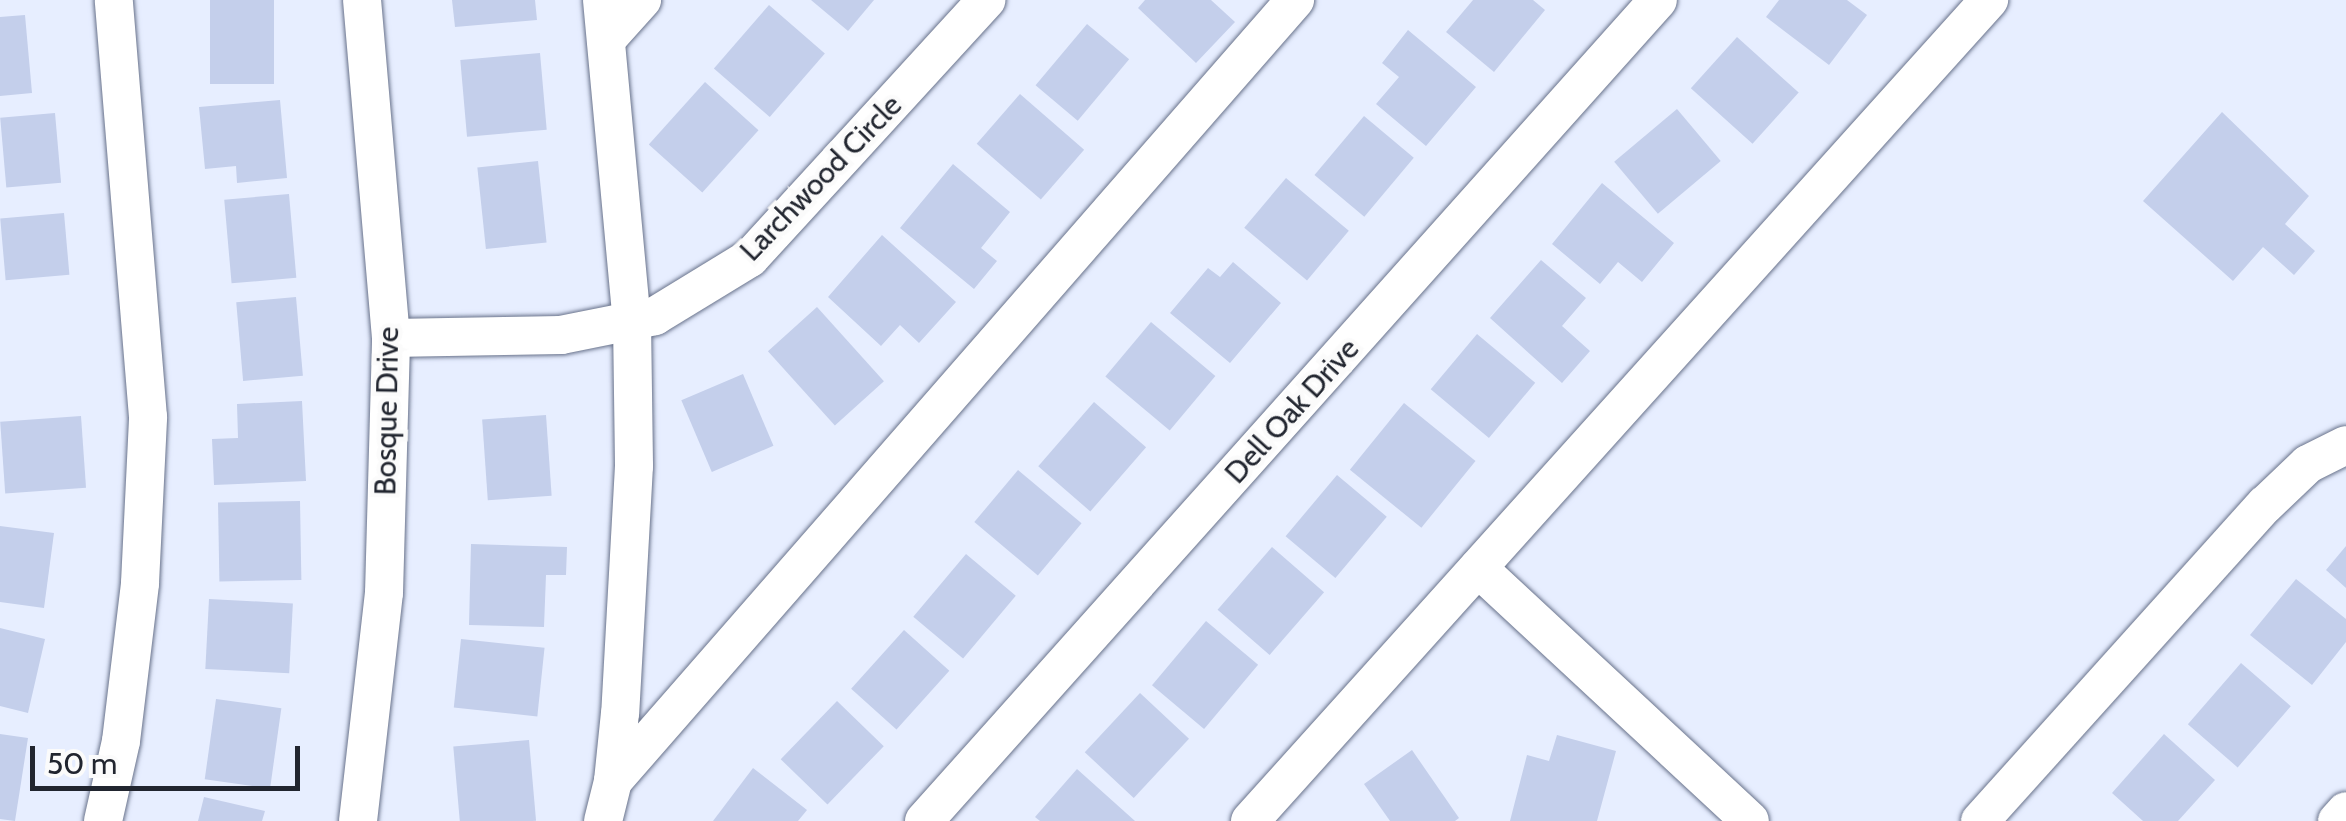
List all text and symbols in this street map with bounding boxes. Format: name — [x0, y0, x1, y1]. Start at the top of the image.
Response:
street label: Larchwood Circle — [733, 87, 909, 269]
street label: Bosque Drive — [368, 326, 406, 496]
street label: Dell Oak Drive — [1218, 331, 1366, 491]
scale bar — [35, 726, 305, 788]
text: 50 m — [47, 745, 117, 782]

